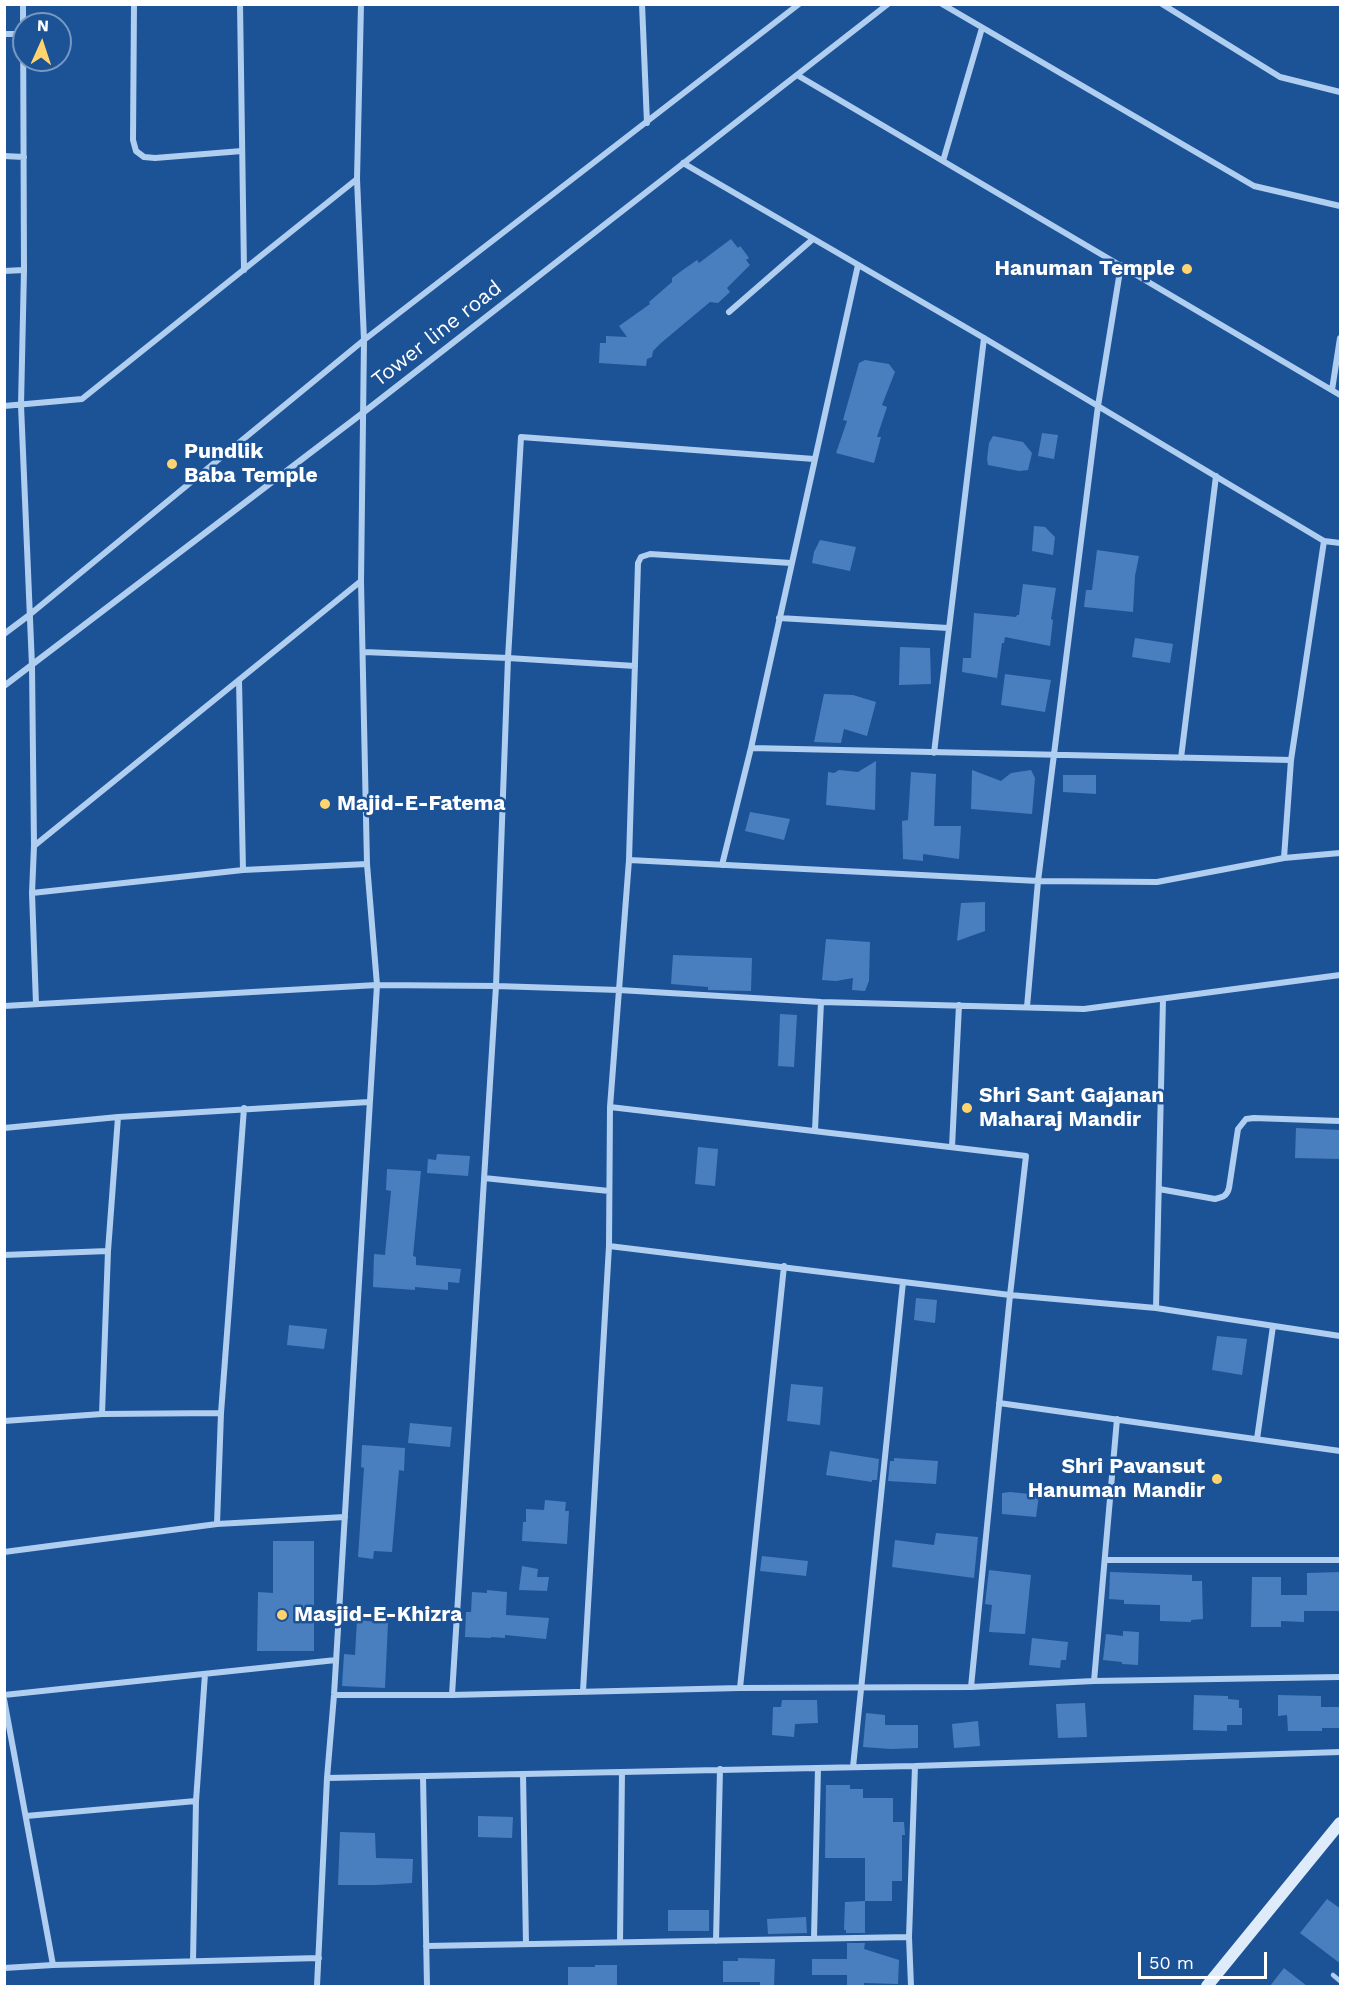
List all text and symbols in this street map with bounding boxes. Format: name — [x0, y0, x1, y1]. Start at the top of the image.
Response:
north arrow — [12, 12, 72, 72]
text: N — [36, 16, 49, 35]
place label: Hanuman Temple — [994, 256, 1175, 282]
marker: Hanuman Temple — [1180, 262, 1194, 276]
street label: Tower line road — [367, 275, 507, 393]
place label: Pundlik Baba Temple — [184, 439, 318, 489]
marker: Pundlik Baba Temple — [165, 457, 179, 471]
place label: Majid-E-Fatema — [337, 791, 505, 817]
marker: Majid-E-Fatema — [318, 797, 332, 811]
place label: Shri Sant Gajanan Maharaj Mandir — [979, 1083, 1164, 1133]
marker: Shri Sant Gajanan Maharaj Mandir — [960, 1101, 974, 1115]
place label: Shri Pavansut Hanuman Mandir — [1028, 1454, 1205, 1504]
marker: Shri Pavansut Hanuman Mandir — [1210, 1472, 1224, 1486]
place label: Masjid-E-Khizra — [294, 1602, 462, 1628]
marker: Masjid-E-Khizra — [275, 1608, 289, 1622]
scale bar — [1141, 1940, 1270, 1978]
text: 50 m — [1149, 1952, 1194, 1973]

